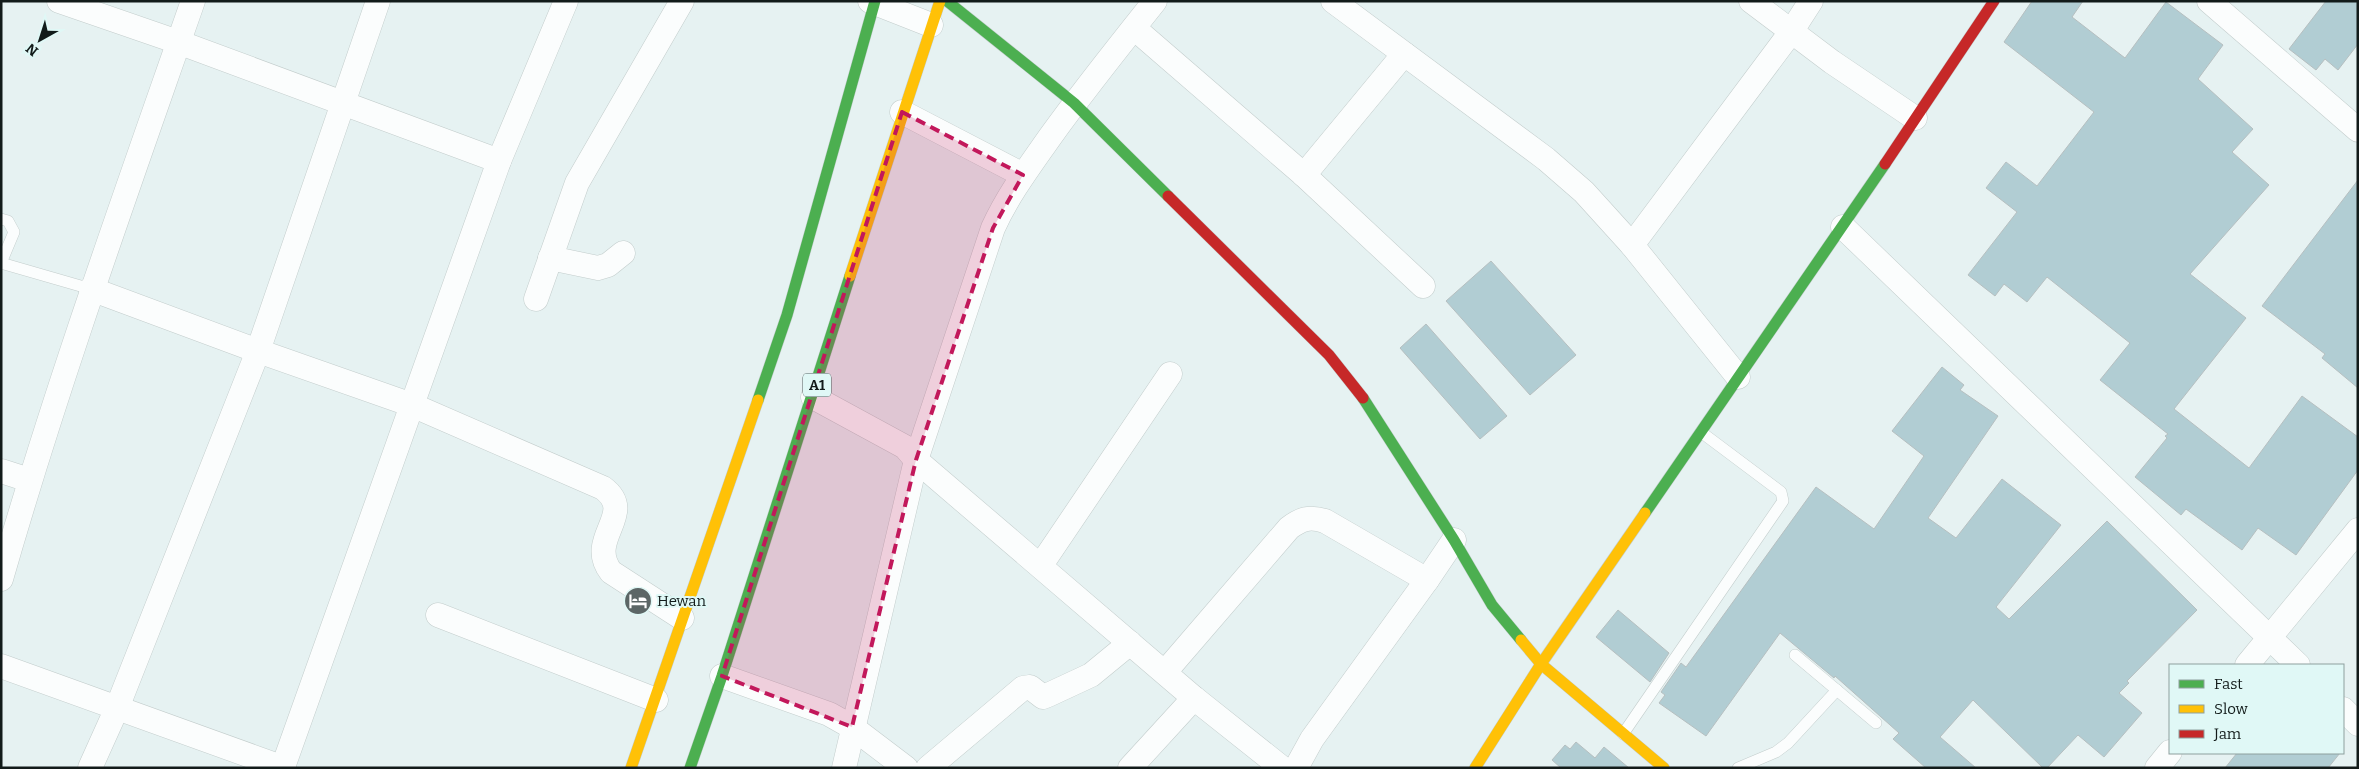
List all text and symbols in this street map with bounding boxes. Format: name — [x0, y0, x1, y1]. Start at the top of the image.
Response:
north arrow — [15, 15, 65, 65]
text: N — [22, 40, 42, 60]
road number: A1 — [803, 374, 831, 396]
hotel icon: Hewan — [623, 586, 653, 616]
place label: Hewan — [657, 592, 707, 610]
legend — [2169, 664, 2344, 754]
text: Fast — [2214, 675, 2243, 693]
text: Slow — [2214, 700, 2249, 718]
text: Jam — [2213, 725, 2242, 743]

